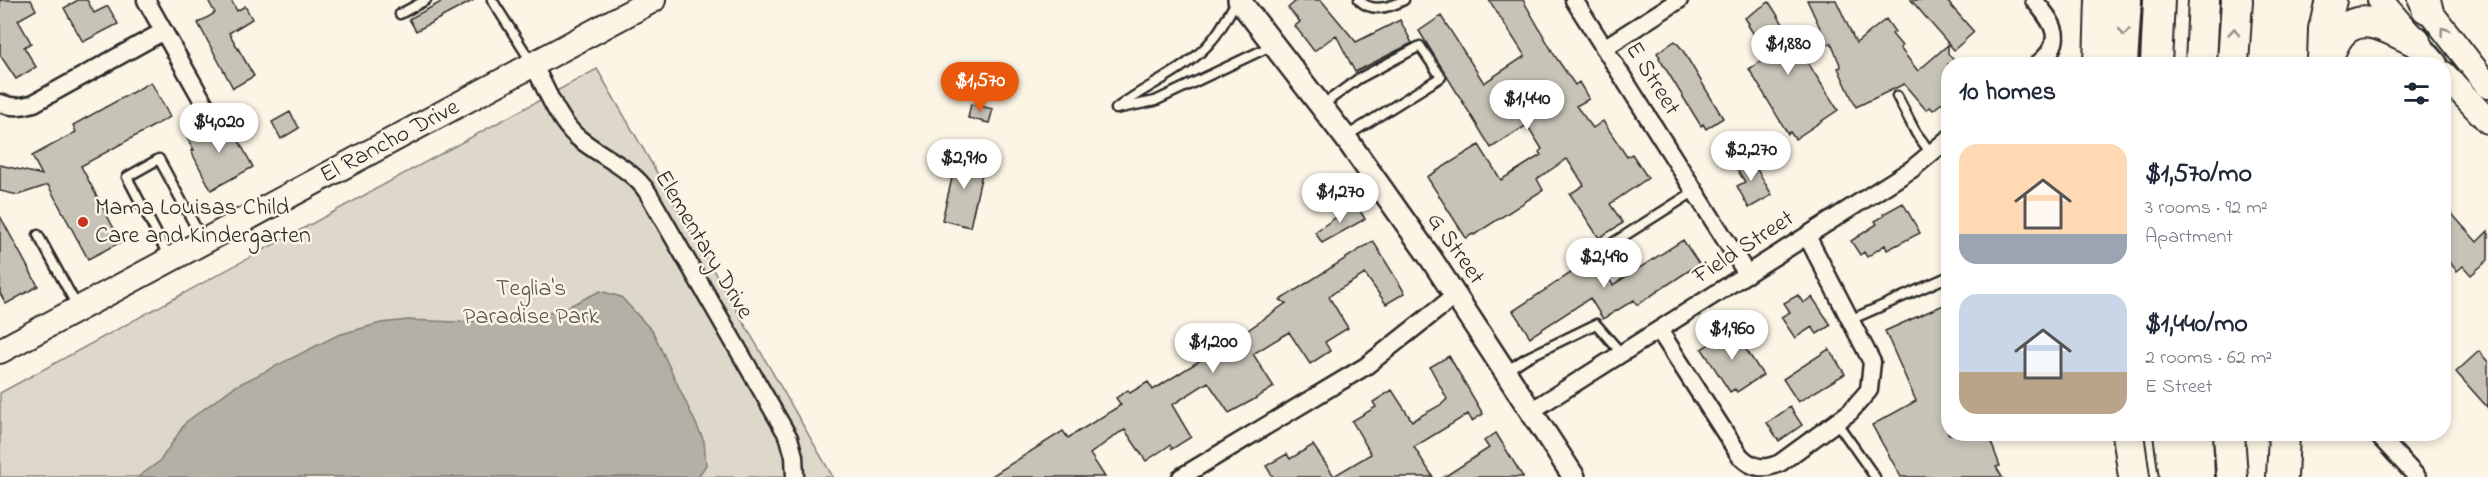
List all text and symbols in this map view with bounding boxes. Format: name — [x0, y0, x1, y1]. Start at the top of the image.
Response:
pin: $1,880 — [1739, 25, 1837, 76]
one-way arrow — [2441, 27, 2452, 38]
one-way arrow — [2117, 28, 2130, 37]
one-way arrow — [2228, 28, 2241, 37]
text: $1,880 — [1765, 30, 1811, 59]
street label: E Street — [1616, 35, 1688, 123]
pin: $1,570 — [931, 62, 1029, 113]
text: $1,570 — [955, 67, 1005, 96]
text: 10 homes — [1959, 74, 2056, 112]
icon: filters — [2400, 77, 2433, 110]
pin: $1,440 — [1478, 80, 1576, 131]
text: $1,440 — [1503, 85, 1551, 114]
street label: El Rancho Drive — [314, 90, 466, 193]
pin: $4,020 — [170, 103, 268, 154]
text: $4,020 — [194, 108, 245, 137]
pin: $2,270 — [1702, 131, 1800, 182]
text: $2,270 — [1725, 136, 1777, 165]
pin: $2,910 — [915, 139, 1013, 190]
text: $2,910 — [941, 144, 987, 173]
text: $1,570/mo — [2145, 156, 2252, 194]
street label: Elementary Drive — [644, 164, 762, 327]
icon: home — [2007, 168, 2079, 240]
pin: $1,270 — [1291, 173, 1389, 224]
text: $1,270 — [1316, 178, 1364, 207]
place label: Mama Louisas Child Care and Kindergarten — [95, 191, 311, 254]
text: 3 rooms · 92 m² — [2145, 194, 2268, 223]
street label: Field Street — [1686, 202, 1802, 294]
street label: G Street — [1417, 206, 1493, 292]
marker: Mama Louisas Child Care and Kindergarten — [76, 215, 90, 229]
text: Apartment — [2145, 223, 2233, 252]
pin: $2,490 — [1555, 238, 1653, 289]
text: $2,490 — [1580, 243, 1628, 272]
park label: Teglia's Paradise Park — [463, 272, 599, 335]
text: $1,440/mo — [2145, 306, 2248, 344]
pin: $1,960 — [1683, 310, 1781, 361]
text: $1,960 — [1709, 315, 1755, 344]
icon: home — [2007, 318, 2079, 390]
pin: $1,200 — [1164, 323, 1262, 374]
text: $1,200 — [1188, 328, 1238, 357]
text: 2 rooms · 62 m² — [2145, 344, 2272, 373]
text: E Street — [2145, 373, 2213, 402]

